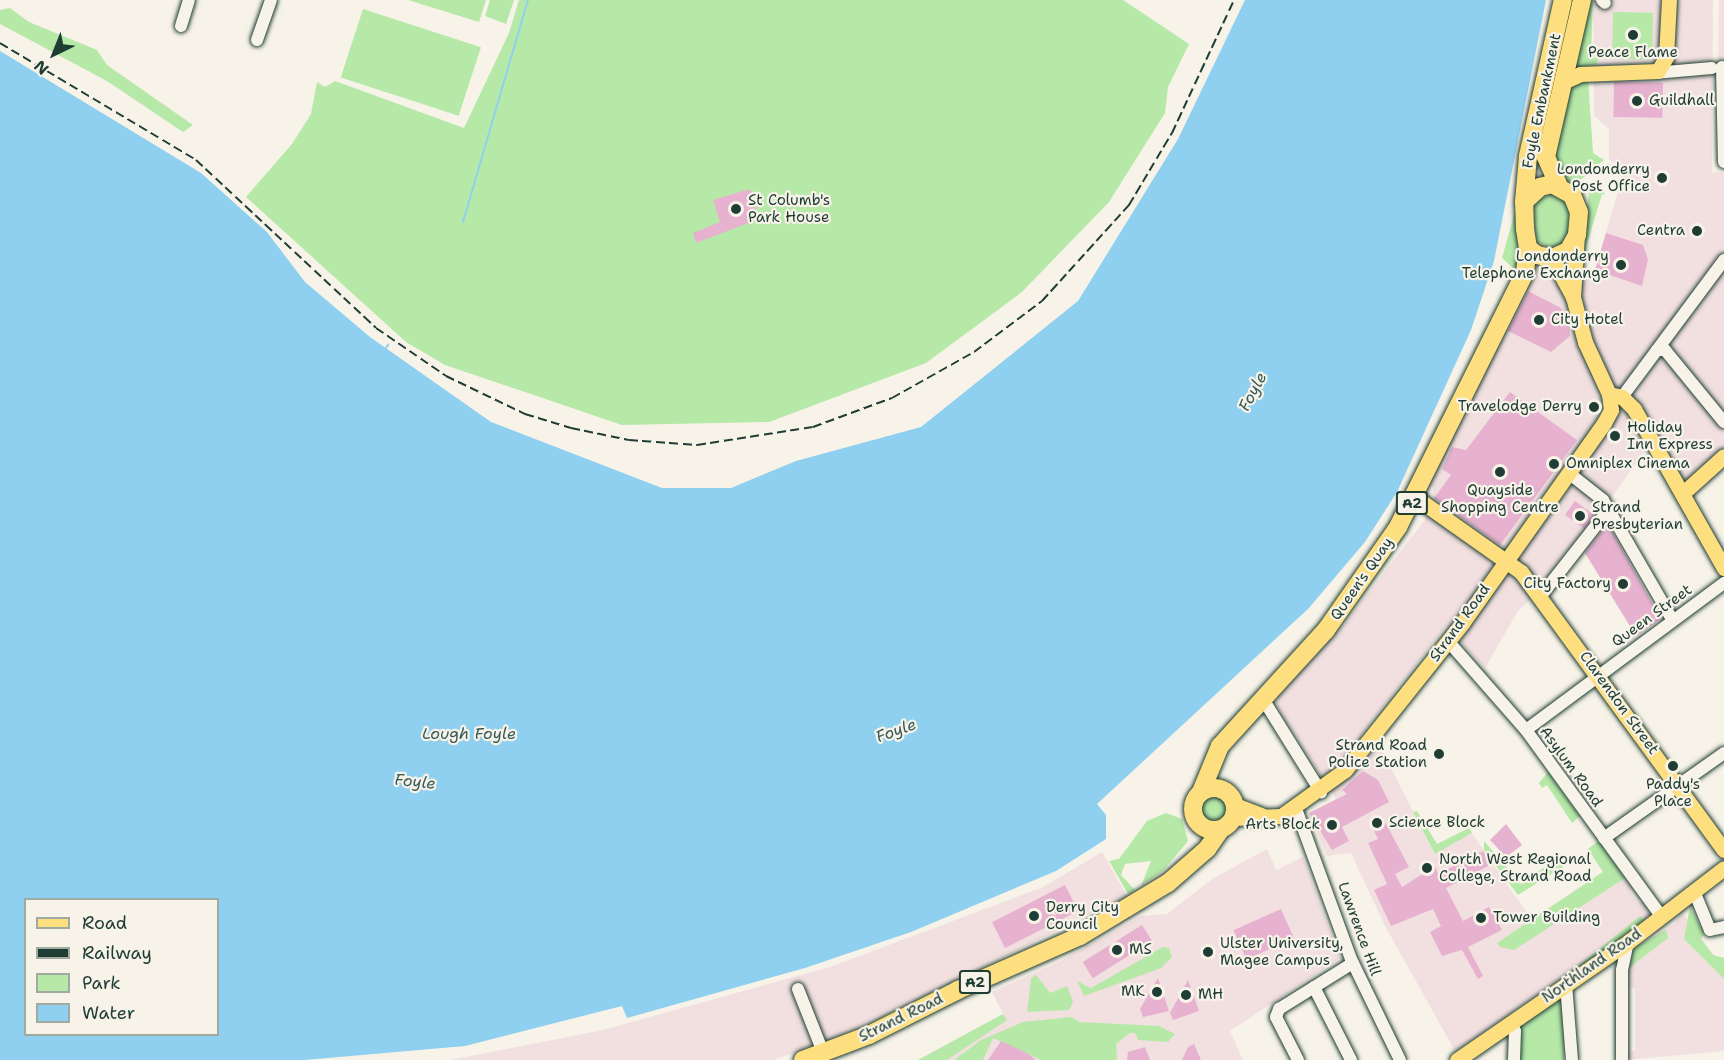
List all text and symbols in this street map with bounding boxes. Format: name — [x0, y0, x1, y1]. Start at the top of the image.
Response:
north arrow — [24, 24, 84, 84]
marker: Peace Flame — [1626, 28, 1640, 42]
street label: Foyle Embankment — [1519, 32, 1565, 170]
place label: Peace Flame — [1588, 44, 1678, 62]
text: N — [30, 56, 53, 80]
place label: Guildhall — [1649, 92, 1714, 110]
marker: Guildhall — [1630, 94, 1644, 108]
place label: Londonderry Post Office — [1557, 160, 1650, 195]
marker: Londonderry Post Office — [1655, 171, 1669, 185]
place label: St Columb's Park House — [748, 191, 830, 226]
marker: St Columb's Park House — [729, 202, 743, 216]
place label: Centra — [1637, 222, 1685, 240]
marker: Centra — [1690, 224, 1704, 238]
place label: Londonderry Telephone Exchange — [1462, 247, 1609, 282]
marker: Londonderry Telephone Exchange — [1614, 258, 1628, 272]
place label: City Hotel — [1551, 311, 1623, 329]
marker: City Hotel — [1532, 313, 1546, 327]
water label: Foyle — [1235, 369, 1271, 415]
place label: Travelodge Derry — [1458, 398, 1582, 416]
marker: Travelodge Derry — [1587, 400, 1601, 414]
place label: Holiday Inn Express — [1627, 418, 1713, 453]
marker: Holiday Inn Express — [1608, 429, 1622, 443]
place label: Omniplex Cinema — [1566, 455, 1690, 473]
marker: Omniplex Cinema — [1547, 457, 1561, 471]
marker: Quayside Shopping Centre — [1493, 465, 1507, 479]
place label: Quayside Shopping Centre — [1441, 481, 1559, 516]
road number: A2 — [1396, 492, 1428, 514]
place label: Strand Presbyterian — [1592, 498, 1683, 533]
marker: Strand Presbyterian — [1573, 509, 1587, 523]
street label: Queen's Quay — [1327, 534, 1397, 624]
place label: City Factory — [1523, 575, 1611, 593]
marker: City Factory — [1616, 577, 1630, 591]
street label: Strand Road — [1426, 581, 1494, 665]
street label: Queen Street — [1608, 581, 1696, 651]
street label: Clarendon Street — [1575, 648, 1663, 758]
water label: Foyle — [873, 715, 919, 747]
street label: Asylum Road — [1536, 723, 1606, 811]
water label: Lough Foyle — [422, 724, 516, 744]
place label: Strand Road Police Station — [1328, 736, 1427, 771]
marker: Strand Road Police Station — [1432, 747, 1446, 761]
marker: Paddy's Place — [1666, 759, 1680, 773]
water label: Foyle — [393, 770, 437, 794]
place label: Paddy's Place — [1646, 775, 1700, 810]
place label: Science Block — [1389, 814, 1485, 832]
place label: Arts Block — [1245, 816, 1320, 834]
marker: Science Block — [1370, 816, 1384, 830]
marker: Arts Block — [1325, 818, 1339, 832]
place label: North West Regional College, Strand Road — [1439, 850, 1592, 885]
marker: North West Regional College, Strand Road — [1420, 861, 1434, 875]
street label: Lawrence Hill — [1334, 880, 1384, 978]
legend — [24, 898, 219, 1036]
place label: Derry City Council — [1046, 898, 1119, 933]
marker: Derry City Council — [1027, 909, 1041, 923]
place label: Tower Building — [1493, 909, 1600, 927]
text: Road — [82, 911, 127, 935]
marker: Tower Building — [1474, 911, 1488, 925]
street label: Northland Road — [1539, 925, 1645, 1007]
place label: Ulster University, Magee Campus — [1220, 934, 1344, 969]
text: Railway — [82, 941, 152, 965]
place label: MS — [1129, 941, 1152, 959]
marker: MS — [1110, 943, 1124, 957]
marker: Ulster University, Magee Campus — [1201, 945, 1215, 959]
text: Park — [82, 971, 121, 995]
road number: A2 — [958, 971, 992, 993]
place label: MK — [1121, 983, 1145, 1001]
marker: MK — [1150, 985, 1164, 999]
place label: MH — [1198, 986, 1223, 1004]
marker: MH — [1179, 988, 1193, 1002]
street label: Strand Road — [856, 990, 946, 1046]
text: Water — [82, 1001, 135, 1025]

